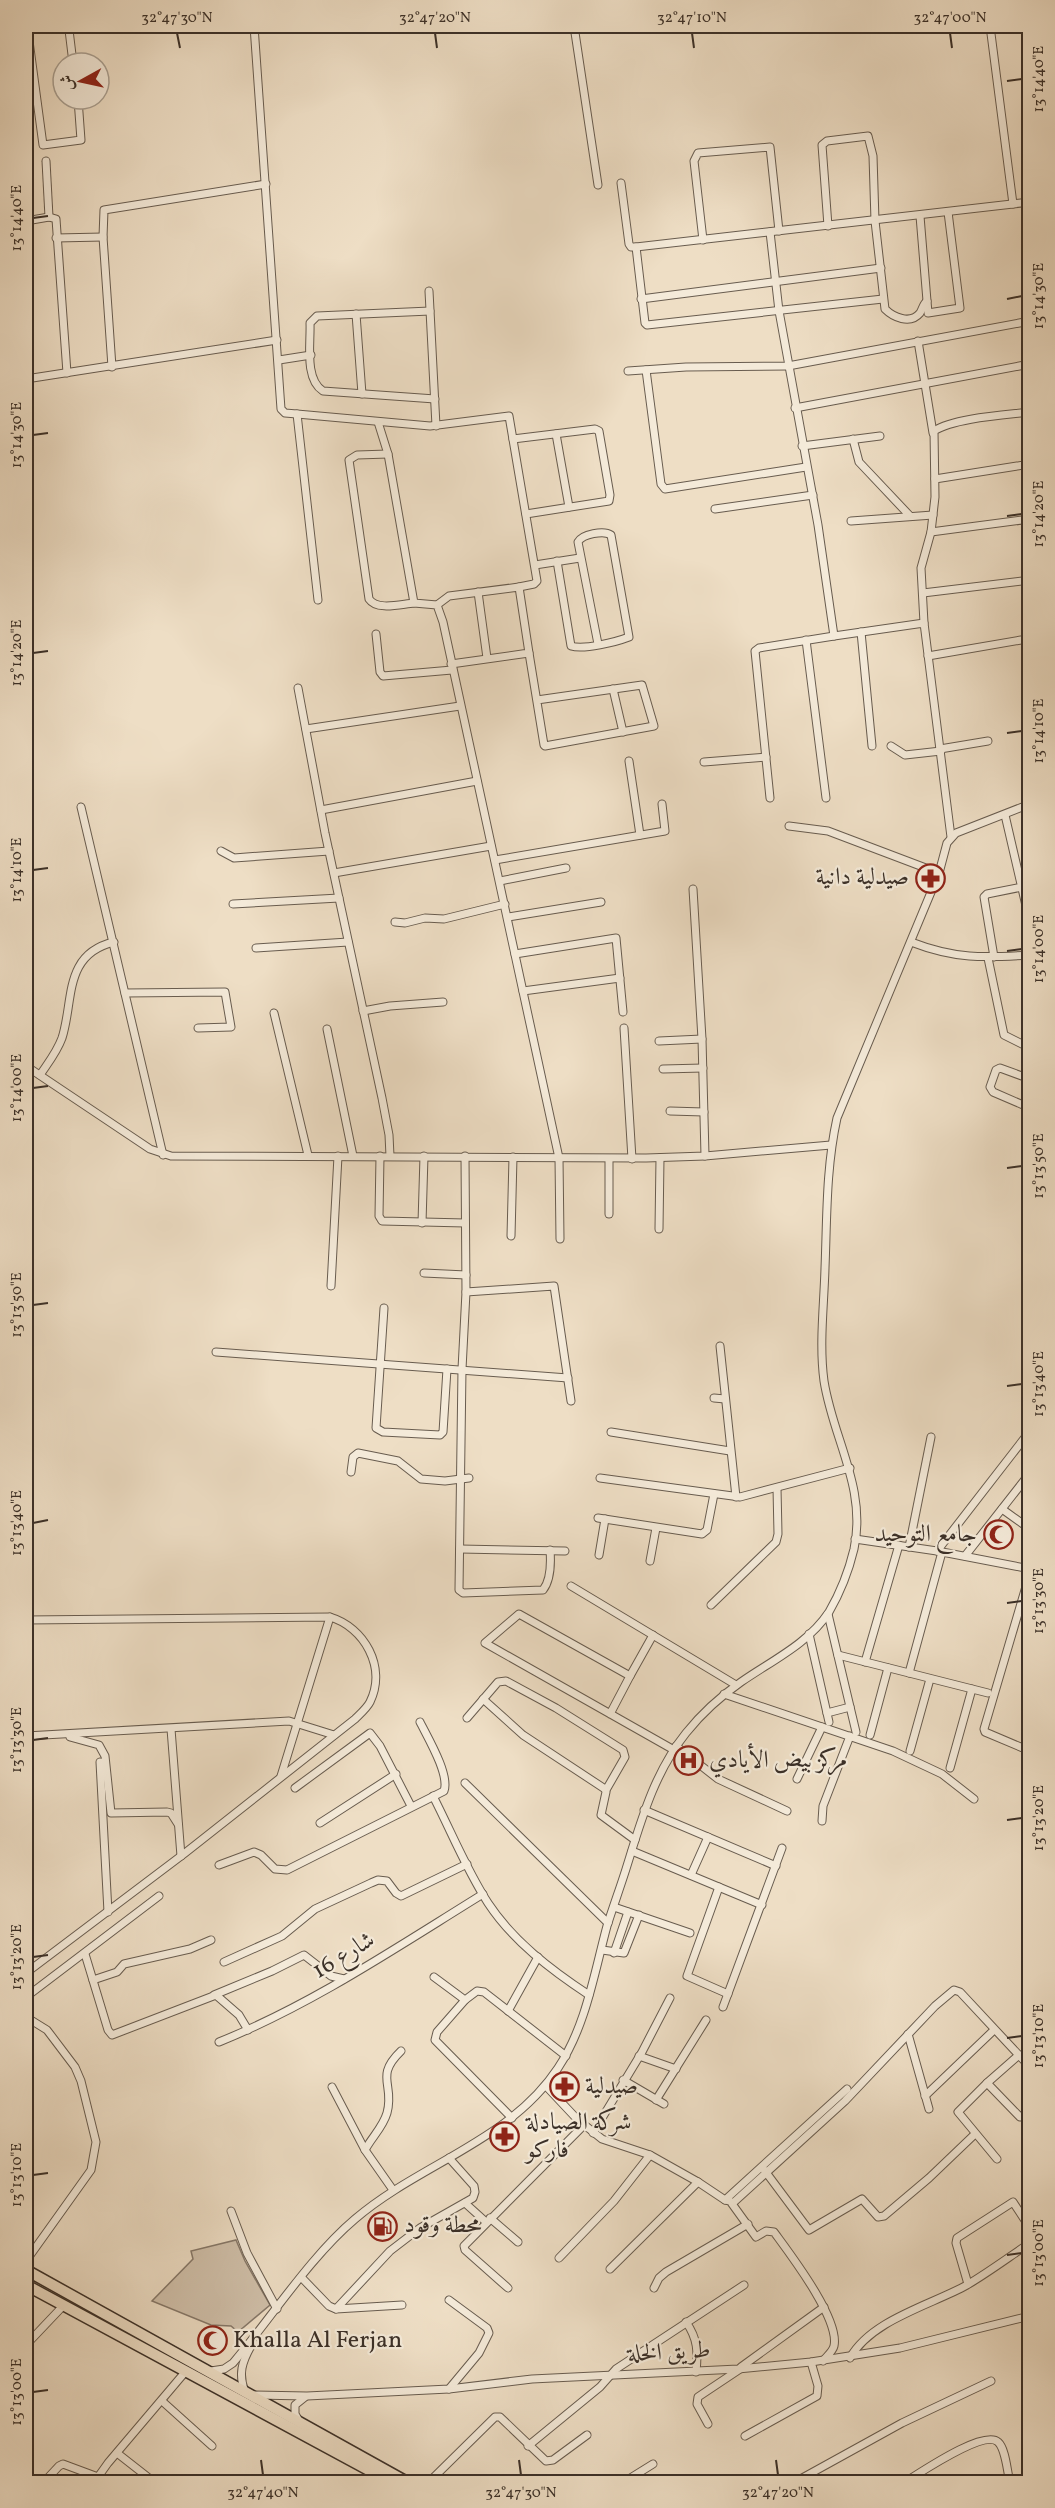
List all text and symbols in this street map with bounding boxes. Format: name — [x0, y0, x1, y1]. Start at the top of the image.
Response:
text: 32°47'30"N — [141, 8, 213, 29]
text: 32°47'20"N — [399, 8, 471, 29]
text: 32°47'10"N — [657, 8, 727, 29]
text: 32°47'00"N — [913, 8, 987, 29]
text: 13°14'40"E — [1029, 46, 1050, 112]
north arrow — [51, 51, 111, 111]
text: ش — [56, 73, 80, 92]
text: 13°14'40"E — [7, 185, 28, 251]
text: 13°14'30"E — [1029, 263, 1050, 329]
text: 13°14'30"E — [7, 402, 28, 468]
text: 13°14'20"E — [1029, 480, 1050, 548]
text: 13°14'20"E — [7, 619, 28, 687]
text: 13°14'10"E — [1029, 698, 1050, 764]
text: 13°14'10"E — [7, 837, 28, 903]
place label: صيدلية دانية — [815, 861, 909, 895]
pharmacy icon: صيدلية دانية — [914, 862, 946, 894]
text: 13°14'00"E — [1029, 915, 1050, 983]
text: 13°14'00"E — [7, 1054, 28, 1122]
text: 13°13'50"E — [1029, 1133, 1050, 1199]
text: 13°13'50"E — [7, 1272, 28, 1338]
text: 13°13'40"E — [1029, 1351, 1050, 1417]
text: 13°13'40"E — [7, 1490, 28, 1556]
place label: جامع التوحيد — [875, 1518, 977, 1555]
mosque icon: جامع التوحيد — [982, 1519, 1014, 1551]
text: 13°13'30"E — [1029, 1568, 1050, 1634]
text: 13°13'30"E — [7, 1707, 28, 1773]
place label: مركز بيض الأيادي — [709, 1743, 847, 1778]
hospital icon: مركز بيض الأيادي — [672, 1745, 704, 1777]
text: 13°13'20"E — [1029, 1785, 1050, 1851]
text: 13°13'20"E — [7, 1924, 28, 1990]
street label: شارع 16 — [306, 1924, 382, 1989]
text: 13°13'10"E — [1029, 2004, 1050, 2068]
place label: صيدلية — [585, 2070, 638, 2104]
pharmacy icon: صيدلية — [548, 2071, 580, 2103]
place label: شركة الصيادلة فاركو — [524, 2106, 632, 2168]
pharmacy icon: شركة الصيادلة فاركو — [489, 2121, 521, 2153]
text: 13°13'10"E — [7, 2143, 28, 2207]
place label: محطة وقود — [404, 2209, 482, 2243]
fuel station icon: محطة وقود — [367, 2210, 399, 2242]
text: 13°13'00"E — [1029, 2219, 1050, 2287]
place label: Khalla Al Ferjan — [233, 2324, 402, 2358]
mosque icon: Khalla Al Ferjan — [196, 2325, 228, 2357]
street label: طريق الخلة — [626, 2334, 711, 2372]
text: 13°13'00"E — [7, 2358, 28, 2426]
text: 32°47'40"N — [227, 2483, 299, 2504]
text: 32°47'30"N — [485, 2483, 557, 2504]
text: 32°47'20"N — [742, 2483, 814, 2504]

